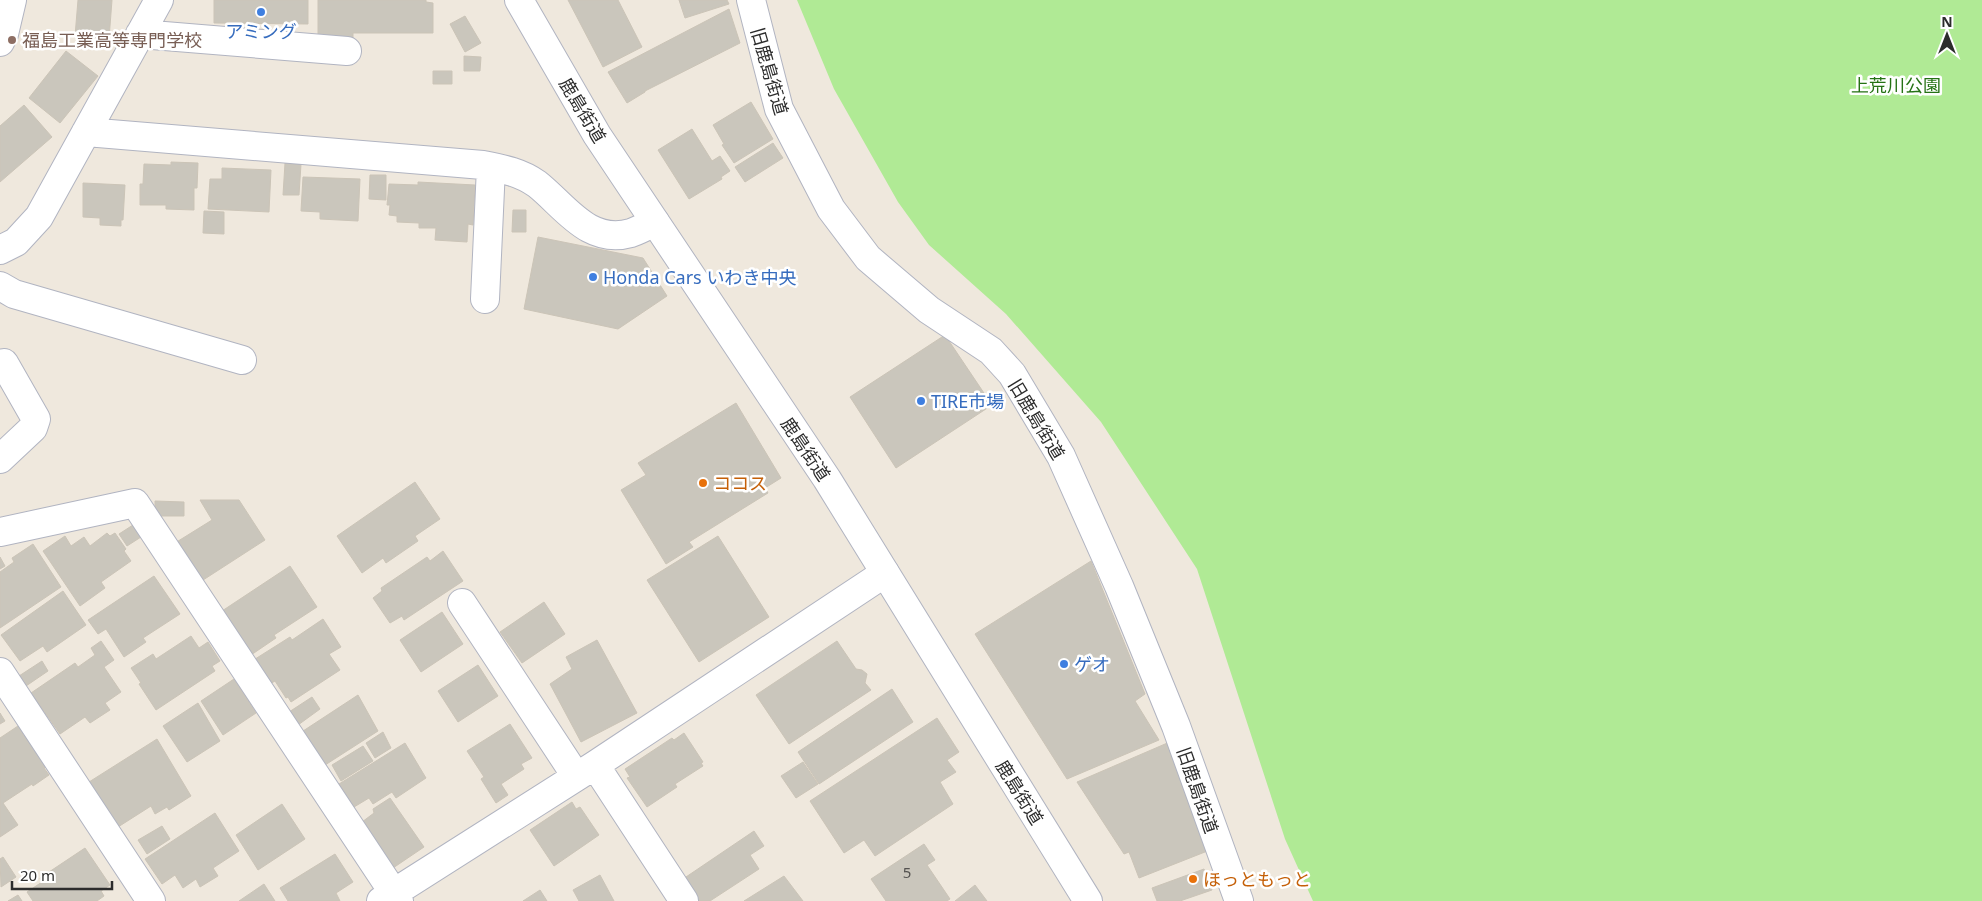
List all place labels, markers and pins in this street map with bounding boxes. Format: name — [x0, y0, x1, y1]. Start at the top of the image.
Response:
marker: アミング — [255, 6, 267, 18]
place label: アミング — [225, 19, 297, 43]
place label: 福島工業高等専門学校 — [22, 28, 202, 52]
marker: 福島工業高等専門学校 — [6, 34, 18, 46]
place label: Honda Cars いわき中央 — [603, 265, 796, 289]
marker: Honda Cars いわき中央 — [587, 271, 599, 283]
place label: TIRE市場 — [931, 389, 1004, 413]
marker: TIRE市場 — [915, 395, 927, 407]
place label: ココス — [713, 471, 767, 495]
marker: ココス — [697, 477, 709, 489]
place label: ゲオ — [1074, 652, 1110, 676]
marker: ゲオ — [1058, 658, 1070, 670]
place label: ほっともっと — [1203, 867, 1311, 891]
marker: ほっともっと — [1187, 873, 1199, 885]

